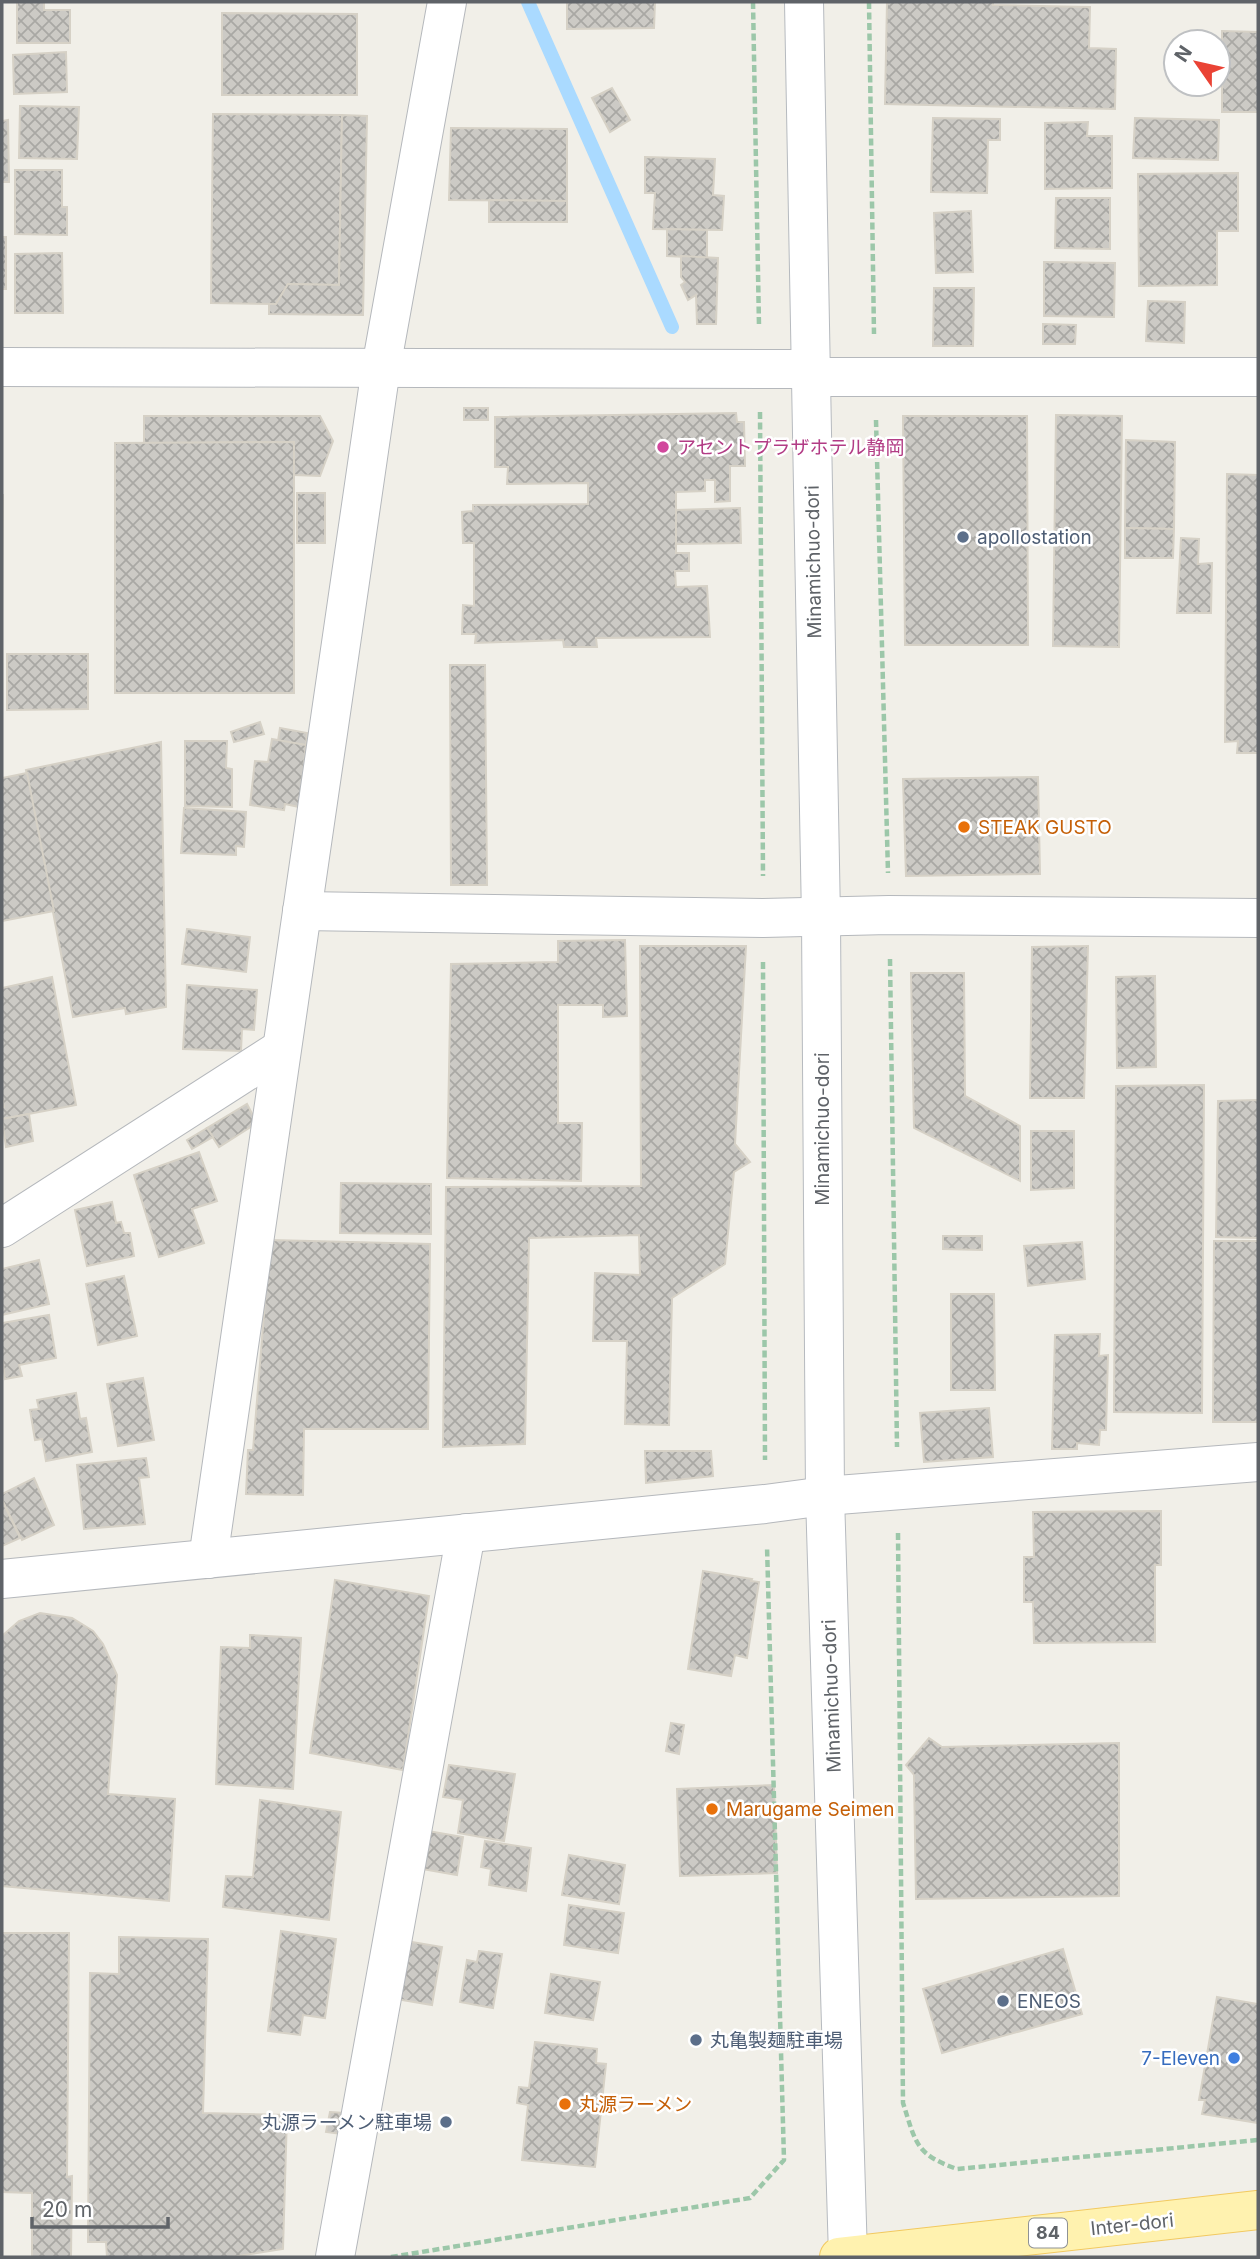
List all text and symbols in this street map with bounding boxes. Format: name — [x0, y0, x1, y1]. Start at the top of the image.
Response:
north arrow — [1162, 28, 1232, 98]
text: N — [1170, 41, 1197, 66]
place label: アセントプラザホテル静岡 — [677, 436, 905, 459]
marker: アセントプラザホテル静岡 — [655, 439, 671, 455]
street label: Minamichuo-dori — [801, 485, 826, 639]
place label: apollostation — [977, 526, 1092, 549]
marker: apollostation — [955, 529, 971, 545]
place label: STEAK GUSTO — [978, 816, 1112, 839]
marker: STEAK GUSTO — [956, 819, 972, 835]
street label: Minamichuo-dori — [811, 1052, 834, 1206]
street label: Minamichuo-dori — [817, 1619, 846, 1773]
place label: Marugame Seimen — [726, 1798, 894, 1821]
marker: Marugame Seimen — [704, 1801, 720, 1817]
place label: ENEOS — [1017, 1990, 1081, 2013]
marker: ENEOS — [995, 1993, 1011, 2009]
place label: 丸亀製麺駐車場 — [710, 2029, 843, 2052]
marker: 丸亀製麺駐車場 — [688, 2032, 704, 2048]
place label: 7-Eleven — [1141, 2047, 1220, 2070]
marker: 7-Eleven — [1226, 2050, 1242, 2066]
place label: 丸源ラーメン — [579, 2093, 692, 2116]
marker: 丸源ラーメン — [557, 2096, 573, 2112]
place label: 丸源ラーメン駐車場 — [262, 2111, 432, 2134]
marker: 丸源ラーメン駐車場 — [438, 2114, 454, 2130]
scale bar — [32, 2186, 168, 2230]
text: 20 m — [42, 2197, 92, 2222]
street label: Inter-dori — [1089, 2209, 1175, 2240]
road number: 84 — [1029, 2218, 1067, 2248]

